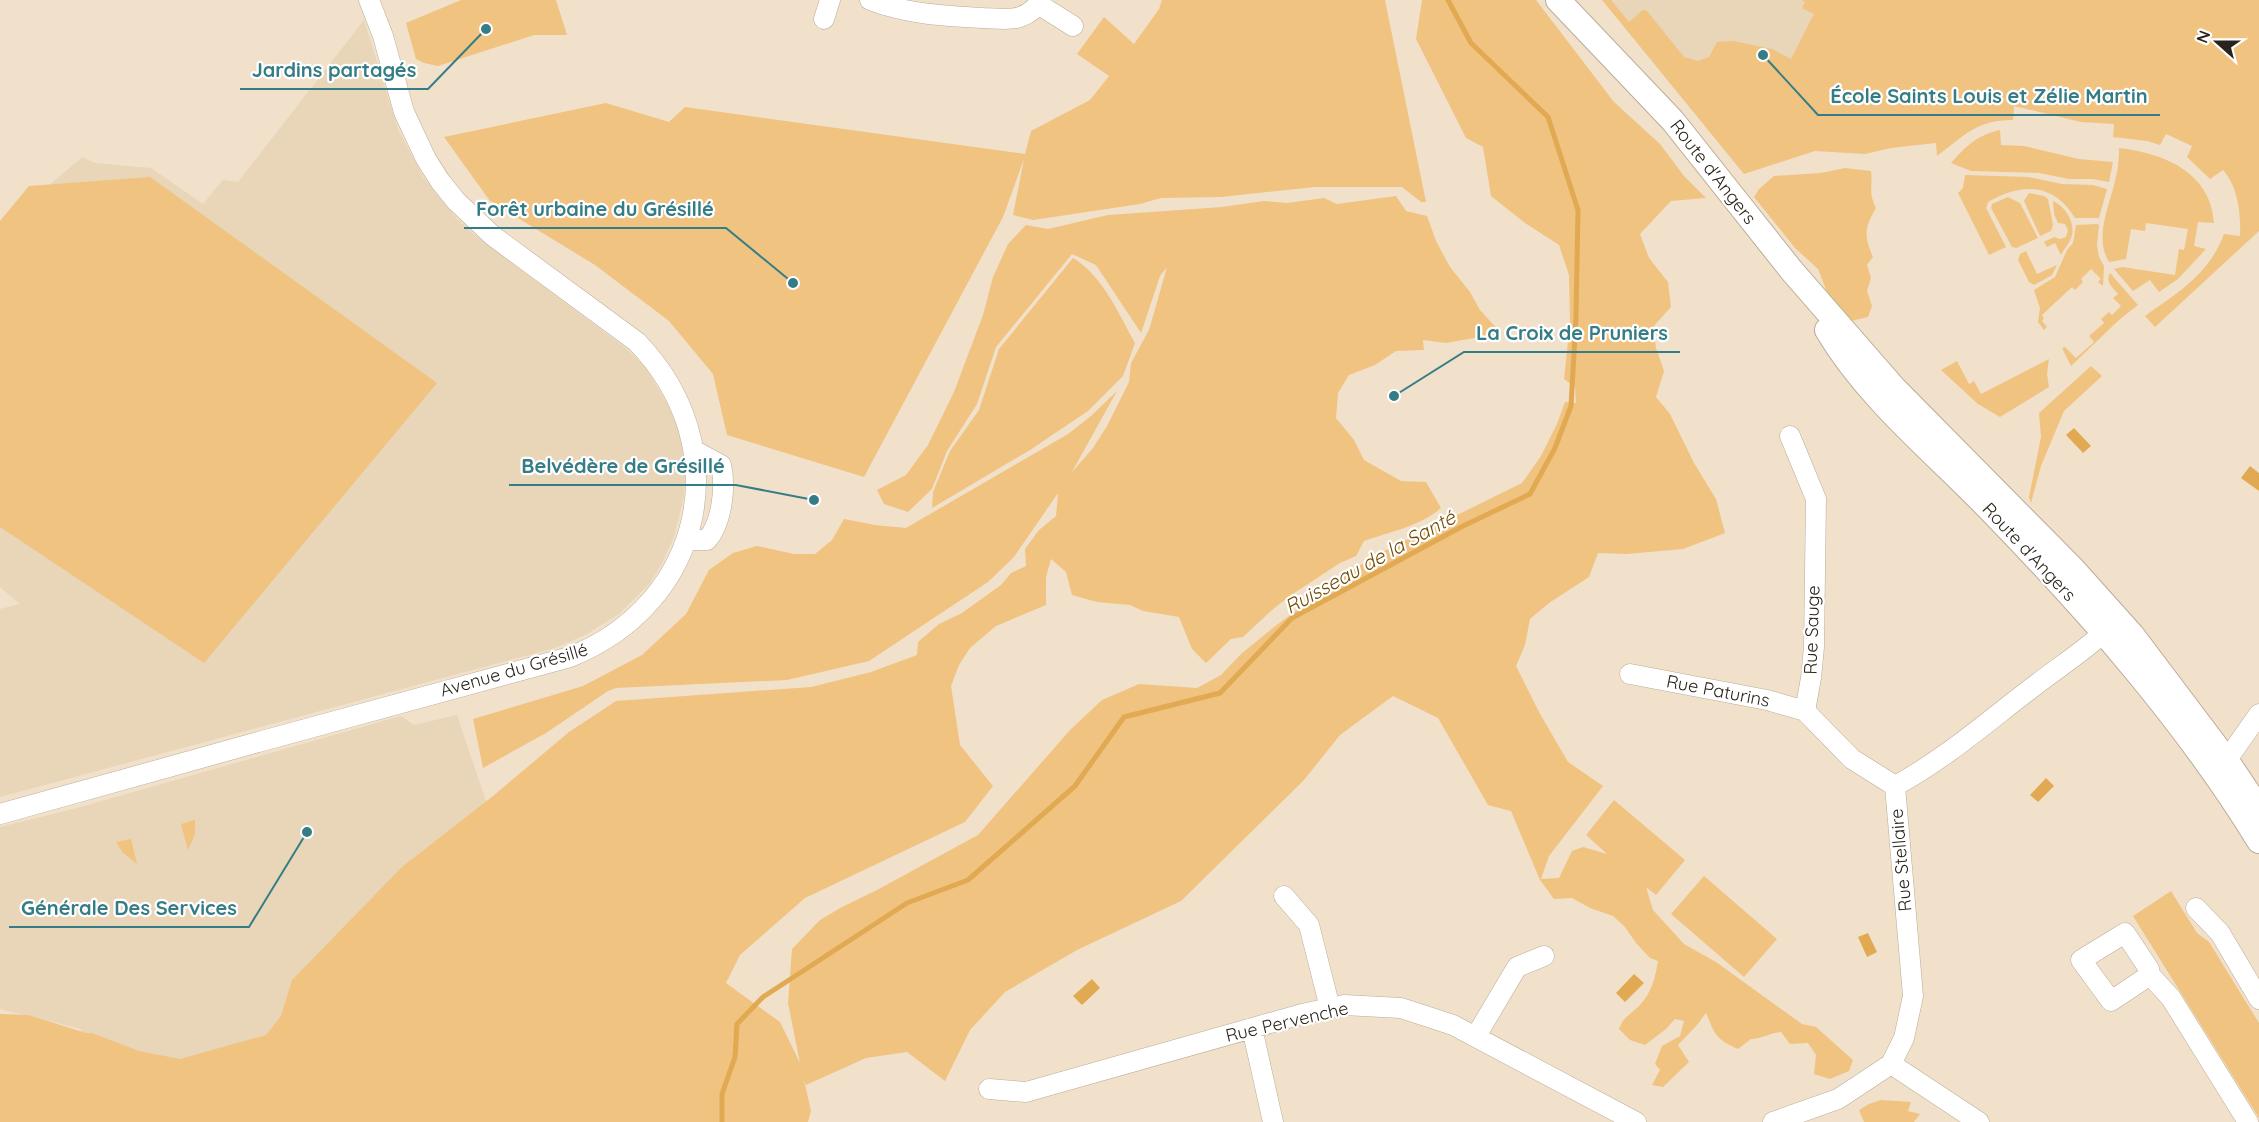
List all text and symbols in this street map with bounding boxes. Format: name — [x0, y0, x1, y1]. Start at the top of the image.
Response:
north arrow — [2187, 12, 2247, 72]
text: N — [2192, 28, 2214, 46]
callout: Jardins partagés — [240, 51, 428, 89]
text: Jardins partagés — [252, 57, 416, 82]
callout: École Saints Louis et Zélie Martin — [1818, 77, 2160, 115]
text: École Saints Louis et Zélie Martin — [1830, 83, 2148, 108]
street label: Route d'Angers — [1665, 115, 1762, 229]
callout: Forêt urbaine du Grésillé — [464, 190, 726, 228]
text: Forêt urbaine du Grésillé — [476, 196, 714, 221]
callout: La Croix de Pruniers — [1464, 314, 1680, 352]
text: La Croix de Pruniers — [1476, 320, 1668, 345]
callout: Belvédère de Grésillé — [509, 447, 736, 485]
text: Belvédère de Grésillé — [521, 453, 725, 478]
street label: Route d'Angers — [1978, 497, 2081, 606]
water label: Ruisseau de la Santé — [1280, 504, 1460, 619]
street label: Rue Sauge — [1798, 585, 1825, 675]
street label: Avenue du Grésillé — [437, 637, 590, 702]
street label: Rue Paturins — [1664, 669, 1772, 712]
street label: Rue Stellaire — [1885, 808, 1916, 912]
callout: Générale Des Services — [9, 889, 249, 927]
text: Générale Des Services — [21, 895, 237, 920]
street label: Rue Pervenche — [1223, 996, 1351, 1047]

